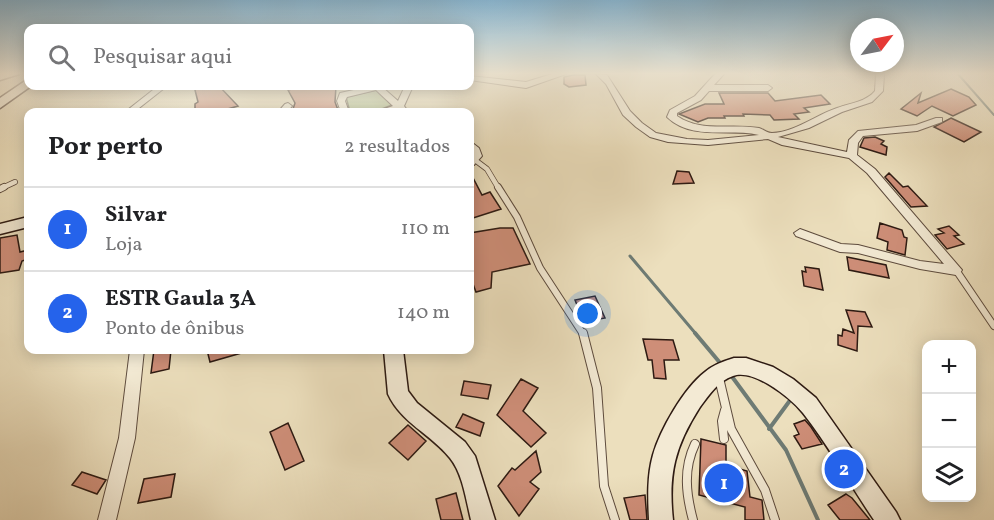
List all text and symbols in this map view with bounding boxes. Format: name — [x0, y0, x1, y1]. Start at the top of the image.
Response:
north arrow — [850, 18, 904, 72]
search box — [24, 24, 474, 90]
icon: search — [45, 41, 78, 74]
text: Pesquisar aqui — [93, 42, 232, 73]
text: Por perto — [48, 129, 163, 165]
text: 2 resultados — [344, 133, 450, 161]
text: Silvar — [105, 200, 167, 231]
text: 1 — [63, 215, 72, 243]
text: 110 m — [401, 215, 450, 243]
text: Loja — [105, 231, 142, 259]
text: ESTR Gaula 3A — [105, 284, 256, 315]
text: 2 — [62, 299, 73, 327]
text: 140 m — [397, 299, 450, 327]
your location — [573, 299, 602, 328]
text: Ponto de ônibus — [105, 315, 244, 343]
map controls — [922, 340, 976, 502]
button: + — [922, 340, 976, 394]
button: − — [922, 394, 976, 448]
pin: 2 — [824, 446, 864, 492]
button: layers — [922, 448, 976, 502]
pin: 1 — [704, 460, 744, 506]

